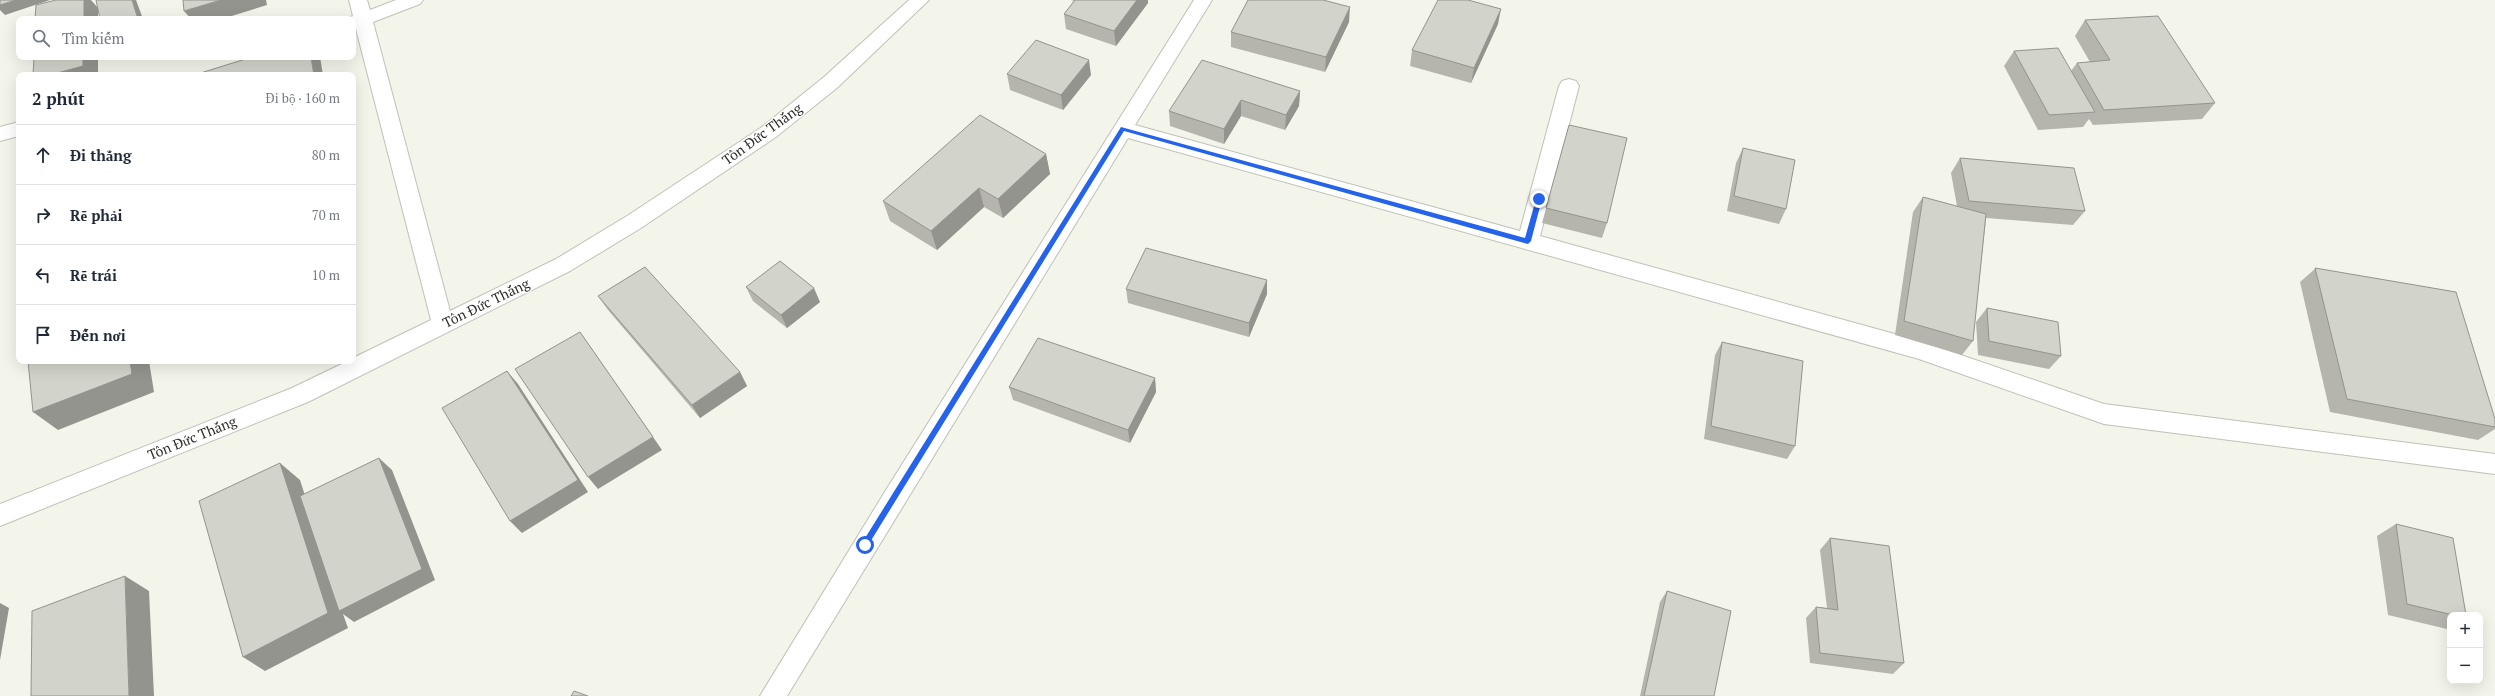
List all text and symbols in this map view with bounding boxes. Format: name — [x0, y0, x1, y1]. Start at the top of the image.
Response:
search box — [16, 16, 356, 60]
icon: search — [30, 27, 52, 49]
text: Tìm kiếm — [62, 28, 125, 48]
text: 2 phút — [32, 87, 85, 110]
text: Đi bộ · 160 m — [266, 89, 340, 107]
street label: Tôn Đức Thắng — [718, 98, 806, 169]
icon: ahead — [32, 144, 54, 166]
text: Đi thẳng — [70, 145, 131, 165]
text: 80 m — [312, 146, 340, 164]
route end — [1530, 190, 1548, 208]
icon: right — [32, 204, 54, 226]
text: Rẽ phải — [70, 205, 122, 225]
text: 70 m — [312, 206, 340, 224]
icon: left — [32, 264, 54, 286]
text: Rẽ trái — [70, 265, 117, 285]
text: 10 m — [312, 266, 340, 284]
street label: Tôn Đức Thắng — [439, 273, 533, 332]
icon: arrive — [32, 324, 54, 346]
text: Đến nơi — [70, 325, 126, 345]
street label: Tôn Đức Thắng — [145, 411, 240, 464]
route start — [856, 536, 874, 554]
map controls — [2447, 612, 2483, 684]
button: + — [2447, 612, 2483, 648]
button: − — [2447, 648, 2483, 684]

